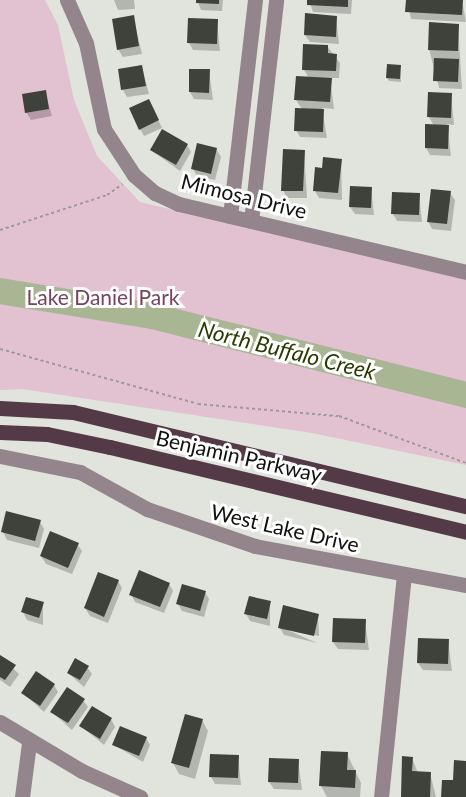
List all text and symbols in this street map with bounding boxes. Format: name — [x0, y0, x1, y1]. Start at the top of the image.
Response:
street label: Mimosa Drive — [179, 168, 309, 224]
park label: Lake Daniel Park — [26, 284, 180, 310]
water label: North Buffalo Creek — [196, 315, 378, 385]
street label: Benjamin Parkway — [154, 425, 324, 487]
street label: West Lake Drive — [208, 499, 362, 557]

